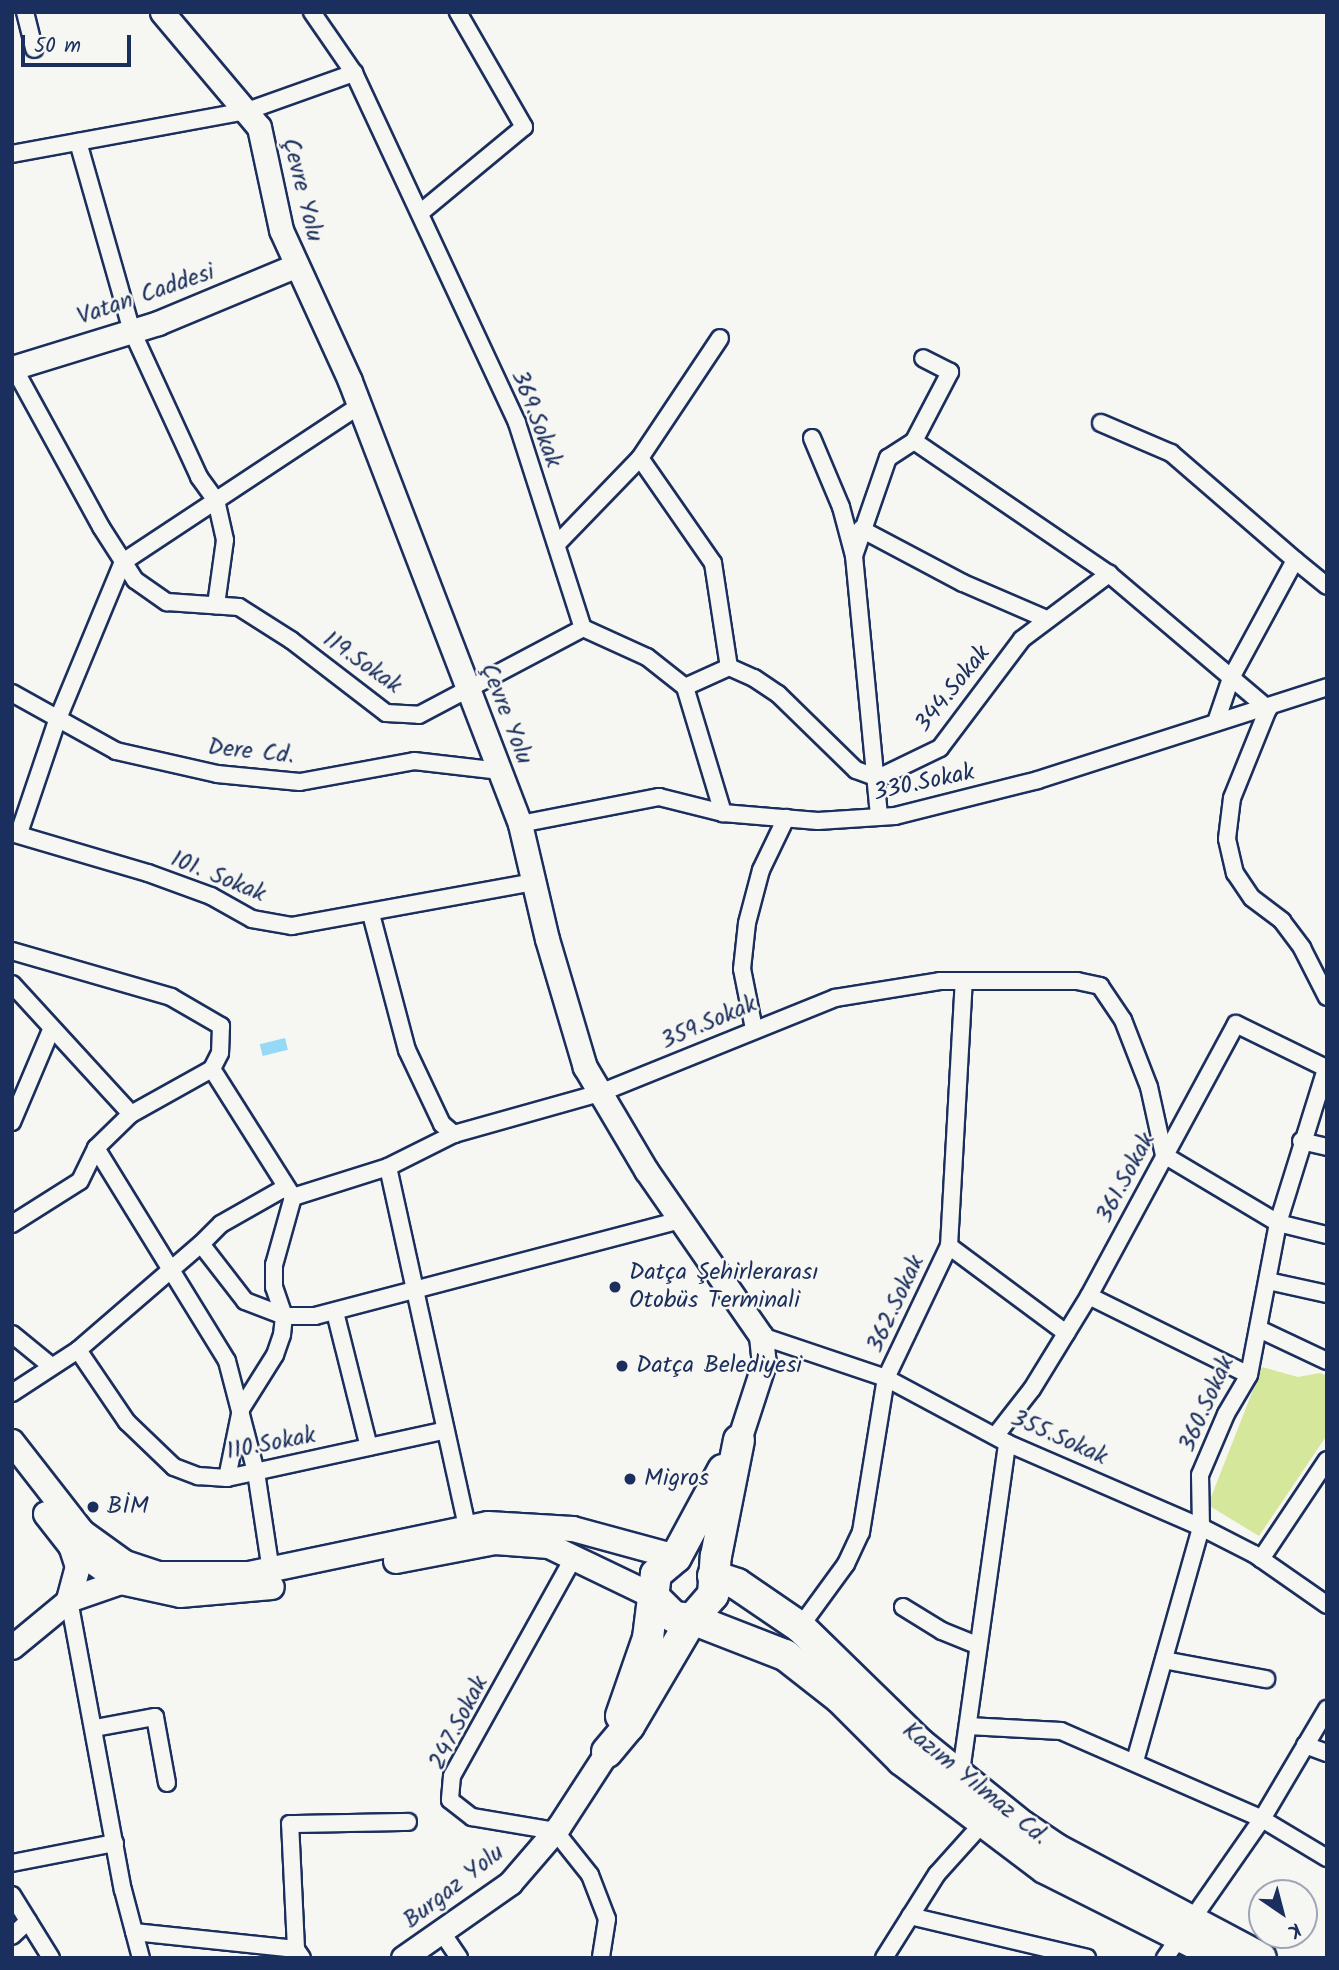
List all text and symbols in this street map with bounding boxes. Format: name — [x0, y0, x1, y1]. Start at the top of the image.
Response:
scale bar — [24, 21, 135, 65]
text: 50 m — [34, 30, 81, 63]
street label: Çevre Yolu — [275, 135, 329, 245]
street label: Vatan Caddesi — [74, 258, 218, 332]
street label: 369.Sokak — [504, 366, 568, 472]
street label: 119.Sokak — [317, 625, 407, 701]
street label: 344.Sokak — [909, 640, 997, 738]
street label: Çevre Yolu — [474, 659, 538, 769]
street label: Dere Cd. — [206, 733, 296, 771]
street label: 330.Sokak — [871, 758, 977, 808]
street label: 101. Sokak — [166, 845, 270, 909]
street label: 359.Sokak — [657, 990, 761, 1056]
street label: 361.Sokak — [1090, 1128, 1162, 1228]
street label: 362.Sokak — [861, 1251, 931, 1357]
place label: Datça Şehirlerarası Otobüs Terminali — [629, 1259, 818, 1315]
marker: Datça Şehirlerarası Otobüs Terminali — [607, 1279, 623, 1295]
street label: 360.Sokak — [1173, 1351, 1241, 1457]
place label: Datça Belediyesi — [636, 1352, 802, 1380]
marker: Datça Belediyesi — [614, 1358, 630, 1374]
street label: 355.Sokak — [1006, 1404, 1112, 1472]
street label: 110.Sokak — [224, 1421, 318, 1467]
place label: Migros — [644, 1465, 709, 1493]
marker: Migros — [622, 1471, 638, 1487]
place label: BİM — [107, 1493, 149, 1521]
marker: BİM — [85, 1499, 101, 1515]
street label: 247.Sokak — [423, 1671, 495, 1775]
street label: Kazım Yılmaz Cd. — [896, 1716, 1054, 1852]
street label: Burgaz Yolu — [398, 1839, 510, 1935]
north arrow — [1248, 1879, 1318, 1949]
text: K — [1281, 1914, 1307, 1945]

